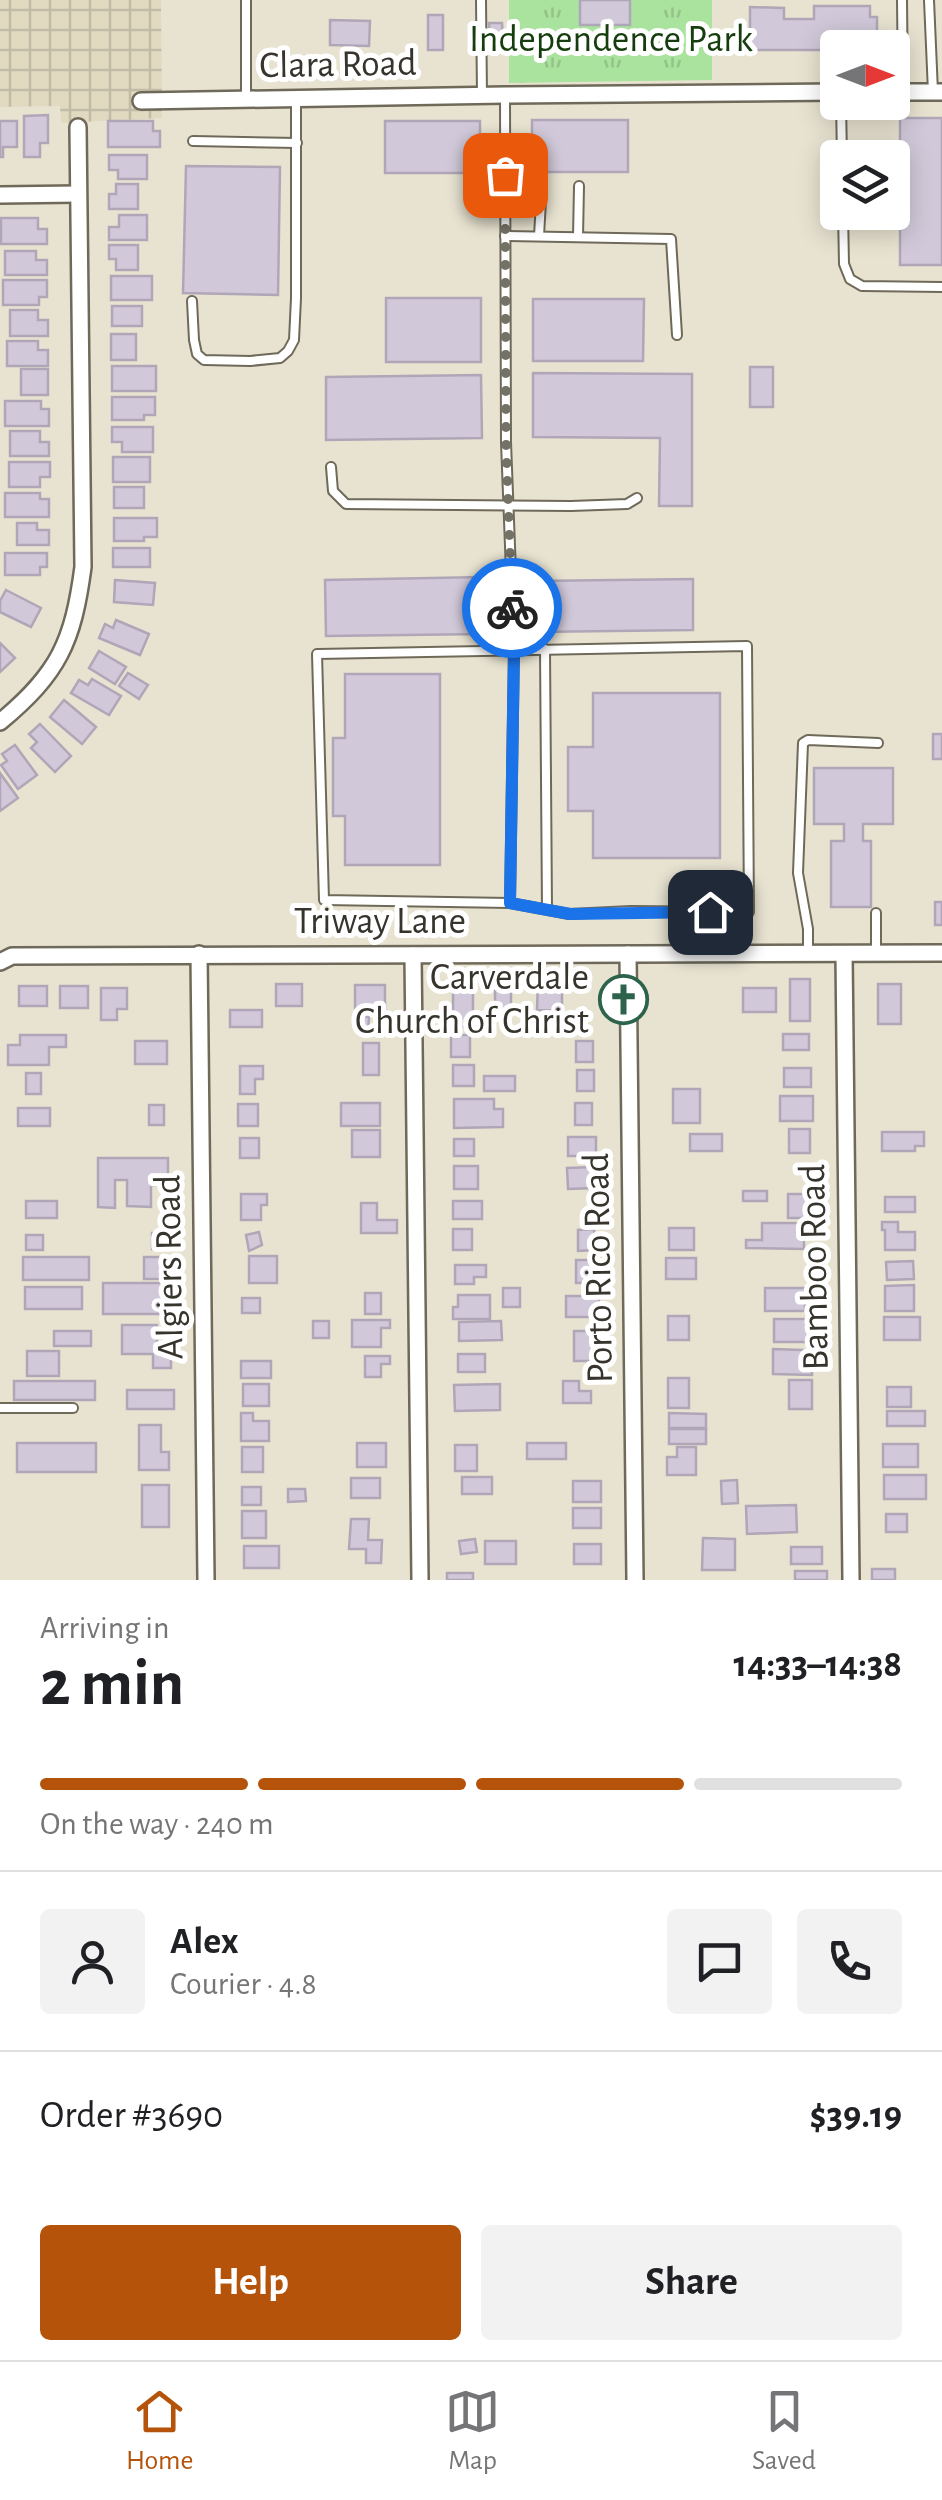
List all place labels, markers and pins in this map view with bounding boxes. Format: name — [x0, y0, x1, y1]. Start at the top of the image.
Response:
pin — [463, 133, 548, 218]
pin — [668, 870, 753, 955]
place label: Carverdale Church of Christ — [355, 959, 589, 1041]
church icon: Carverdale Church of Christ — [598, 974, 650, 1026]

